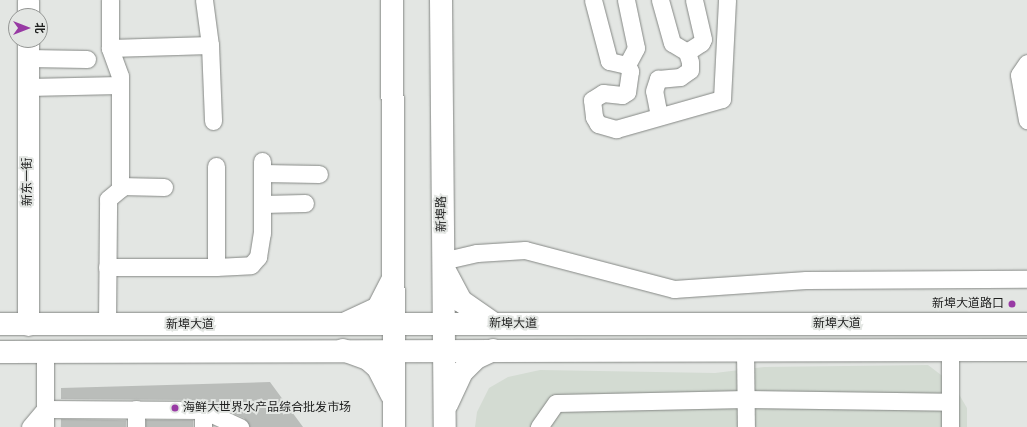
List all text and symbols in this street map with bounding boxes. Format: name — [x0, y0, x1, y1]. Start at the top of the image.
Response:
north arrow — [8, 8, 48, 48]
text: 北 — [33, 23, 46, 34]
street label: 新东一街 — [21, 158, 35, 206]
street label: 新埠路 — [435, 196, 449, 232]
place label: 新埠大道路口 — [932, 297, 1004, 311]
marker: 新埠大道路口 — [1007, 299, 1017, 309]
street label: 新埠大道 — [489, 316, 537, 332]
street label: 新埠大道 — [813, 317, 861, 331]
street label: 新埠大道 — [166, 318, 214, 332]
place label: 海鲜大世界水产品综合批发市场 — [183, 401, 351, 415]
marker: 海鲜大世界水产品综合批发市场 — [170, 403, 180, 413]

